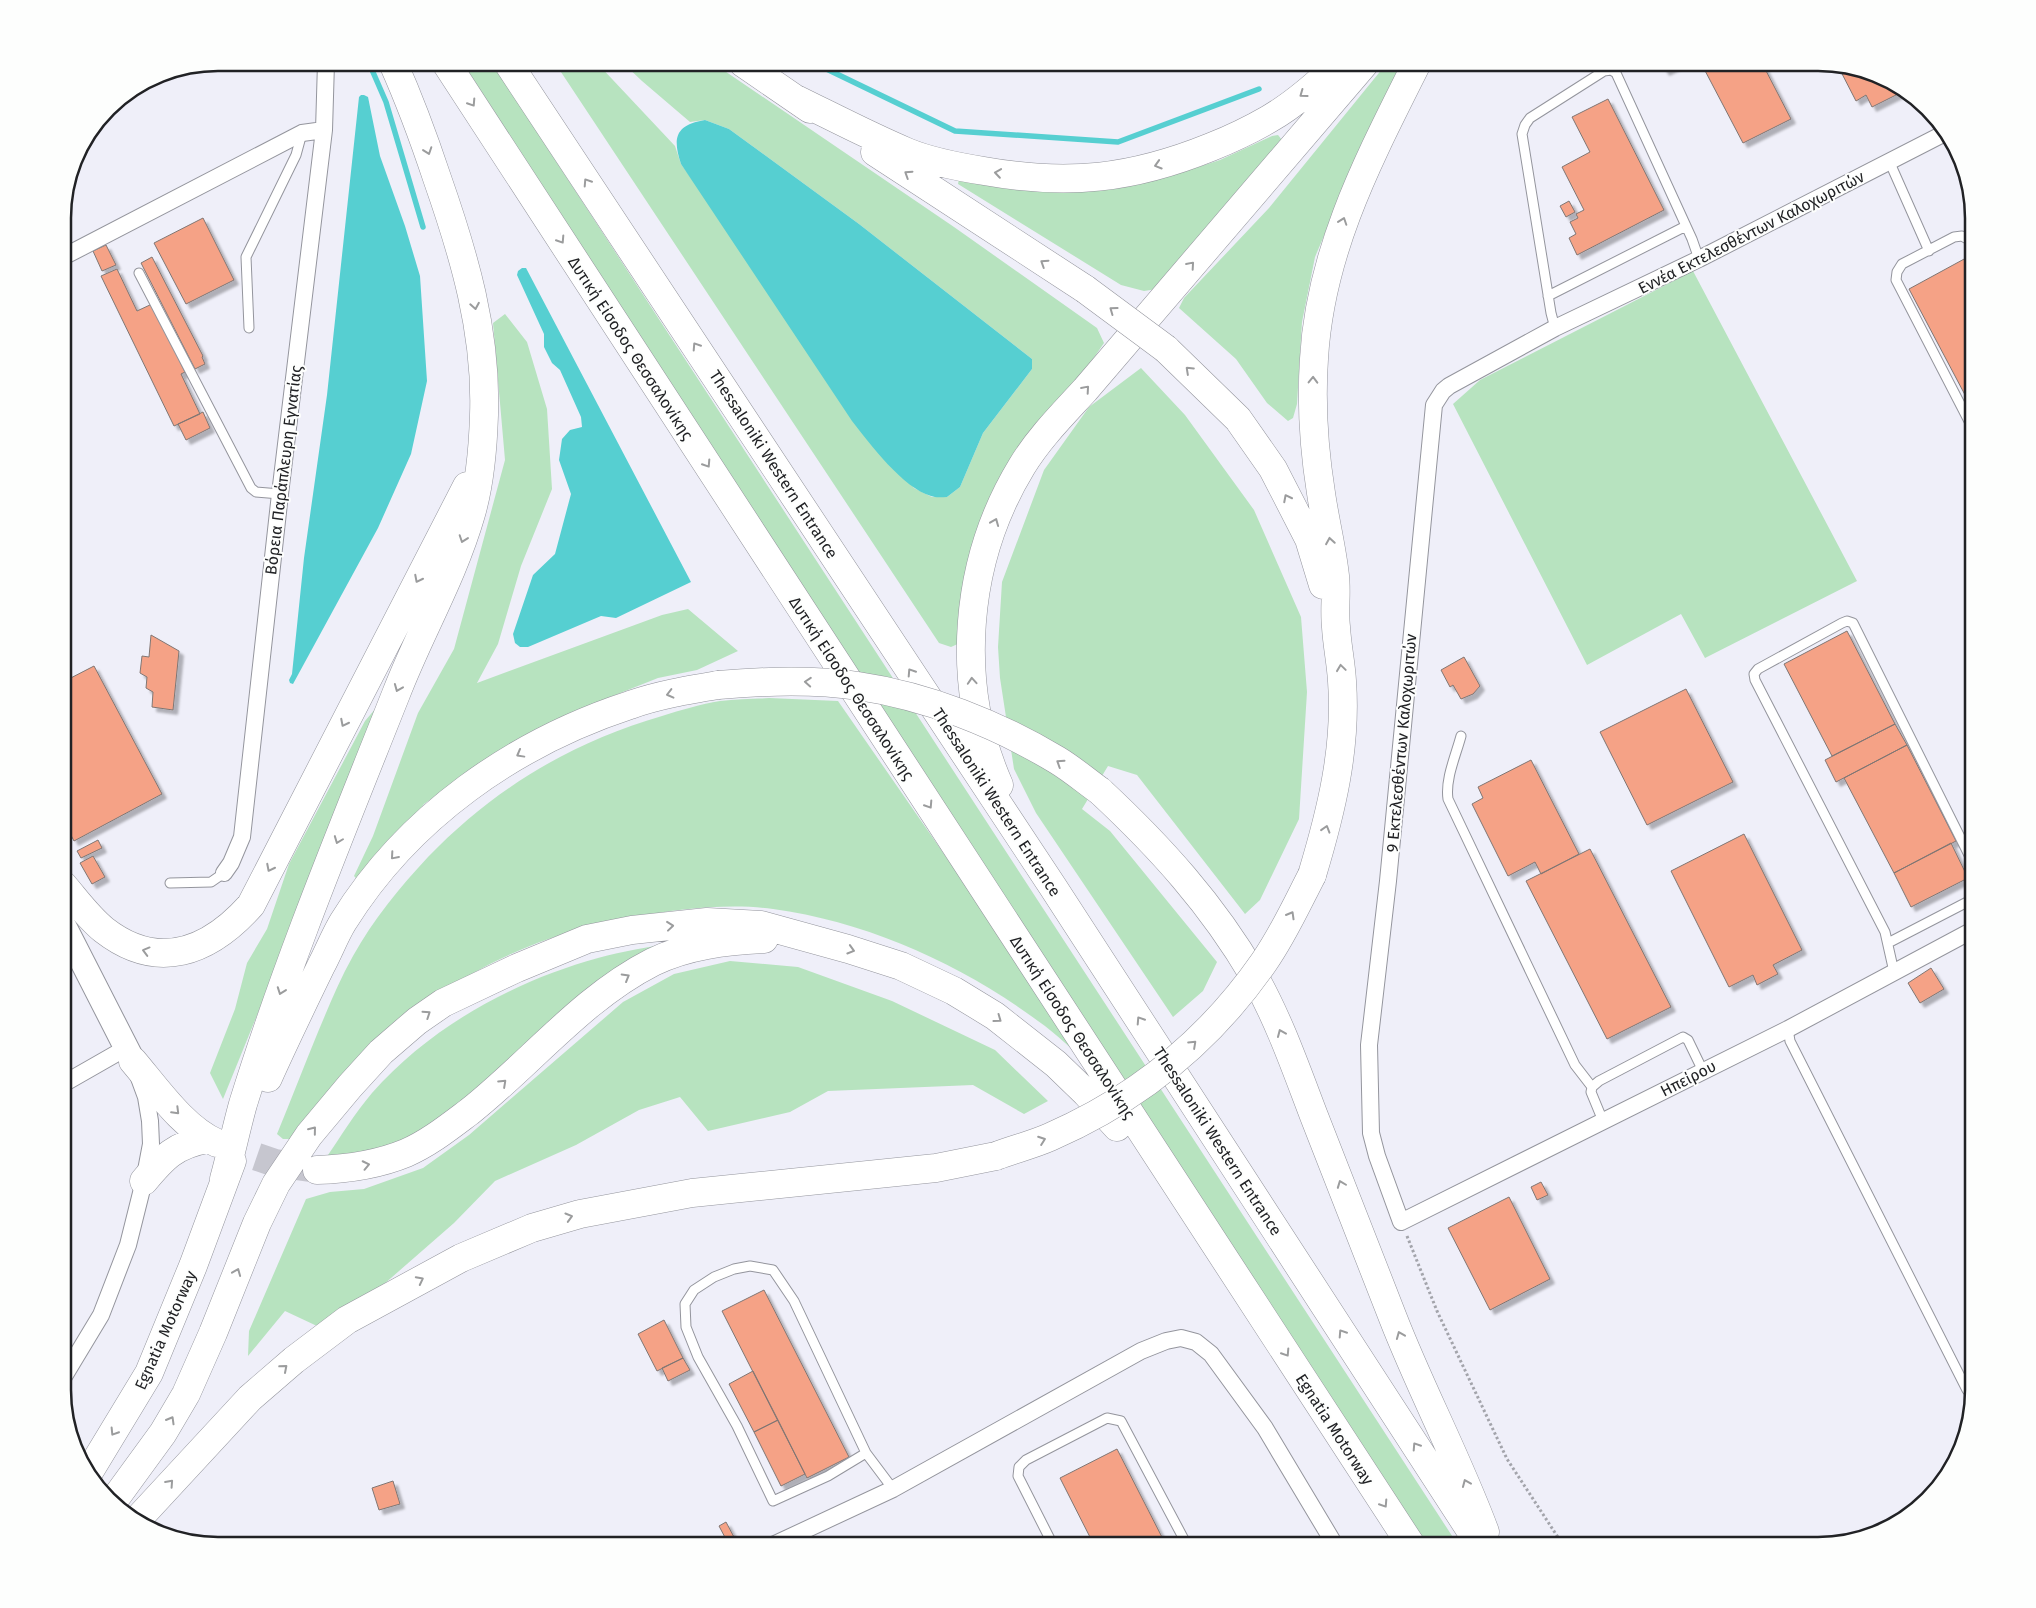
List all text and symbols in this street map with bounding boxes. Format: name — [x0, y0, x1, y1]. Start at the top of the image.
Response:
one-way arrow — [1300, 89, 1309, 97]
one-way arrow — [466, 98, 476, 107]
one-way arrow — [422, 146, 432, 154]
one-way arrow — [1155, 160, 1163, 170]
street label: Εννέα Εκτελεσθέντων Καλοχωριτών — [1635, 167, 1868, 298]
one-way arrow — [993, 169, 1002, 179]
one-way arrow — [905, 170, 914, 180]
one-way arrow — [583, 178, 593, 187]
one-way arrow — [1337, 217, 1347, 226]
one-way arrow — [554, 235, 564, 244]
street label: Δυτική Είσοδος Θεσσαλονίκης — [564, 253, 697, 444]
one-way arrow — [1040, 259, 1049, 269]
one-way arrow — [1186, 262, 1195, 271]
one-way arrow — [469, 302, 479, 310]
one-way arrow — [1109, 306, 1118, 316]
one-way arrow — [692, 343, 702, 352]
street label: Βόρεια Παράπλευρη Εγνατίας — [261, 364, 306, 576]
street label: Thessaloniki Western Entrance — [705, 366, 842, 562]
one-way arrow — [1185, 367, 1194, 376]
one-way arrow — [1308, 376, 1318, 384]
one-way arrow — [1080, 385, 1089, 394]
one-way arrow — [700, 459, 710, 468]
one-way arrow — [1283, 494, 1293, 503]
one-way arrow — [989, 518, 999, 527]
one-way arrow — [458, 535, 468, 543]
one-way arrow — [1325, 537, 1336, 545]
one-way arrow — [414, 573, 424, 582]
street label: Δυτική Είσοδος Θεσσαλονίκης — [785, 593, 918, 784]
street label: 9 Εκτελεσθέντων Καλοχωριτών — [1382, 633, 1421, 853]
one-way arrow — [1336, 663, 1347, 671]
one-way arrow — [908, 668, 917, 677]
one-way arrow — [804, 677, 812, 688]
one-way arrow — [967, 677, 978, 685]
one-way arrow — [394, 684, 404, 692]
one-way arrow — [666, 688, 675, 699]
street label: Thessaloniki Western Entrance — [928, 704, 1065, 900]
one-way arrow — [340, 718, 350, 727]
one-way arrow — [516, 747, 525, 757]
one-way arrow — [1056, 760, 1066, 769]
one-way arrow — [923, 800, 932, 809]
one-way arrow — [1321, 825, 1331, 833]
one-way arrow — [334, 835, 345, 844]
one-way arrow — [391, 850, 400, 859]
one-way arrow — [266, 863, 276, 872]
one-way arrow — [1285, 912, 1295, 921]
one-way arrow — [666, 921, 674, 932]
street label: Δυτική Είσοδος Θεσσαλονίκης — [1006, 932, 1139, 1123]
one-way arrow — [847, 945, 855, 955]
one-way arrow — [143, 946, 151, 956]
one-way arrow — [621, 974, 630, 984]
one-way arrow — [277, 987, 287, 995]
one-way arrow — [421, 1011, 430, 1020]
one-way arrow — [992, 1013, 1001, 1021]
one-way arrow — [1137, 1017, 1146, 1026]
one-way arrow — [1277, 1029, 1288, 1038]
one-way arrow — [1187, 1041, 1196, 1050]
street label: Thessaloniki Western Entrance — [1149, 1043, 1286, 1239]
street label: Ηπείρου — [1657, 1056, 1719, 1101]
one-way arrow — [498, 1080, 507, 1089]
one-way arrow — [171, 1105, 180, 1114]
one-way arrow — [308, 1126, 317, 1135]
one-way arrow — [1037, 1136, 1046, 1146]
one-way arrow — [361, 1160, 370, 1171]
one-way arrow — [1336, 1180, 1347, 1189]
one-way arrow — [565, 1213, 573, 1223]
street label: Egnatia Motorway — [131, 1268, 200, 1393]
one-way arrow — [231, 1268, 242, 1277]
one-way arrow — [415, 1276, 424, 1286]
one-way arrow — [1339, 1329, 1349, 1338]
one-way arrow — [1395, 1331, 1406, 1340]
one-way arrow — [1280, 1347, 1289, 1357]
one-way arrow — [279, 1365, 288, 1374]
street label: Egnatia Motorway — [1292, 1370, 1378, 1488]
one-way arrow — [164, 1417, 174, 1426]
one-way arrow — [111, 1426, 121, 1435]
one-way arrow — [1412, 1442, 1422, 1451]
one-way arrow — [164, 1480, 173, 1489]
one-way arrow — [1462, 1480, 1472, 1488]
one-way arrow — [1378, 1498, 1387, 1508]

